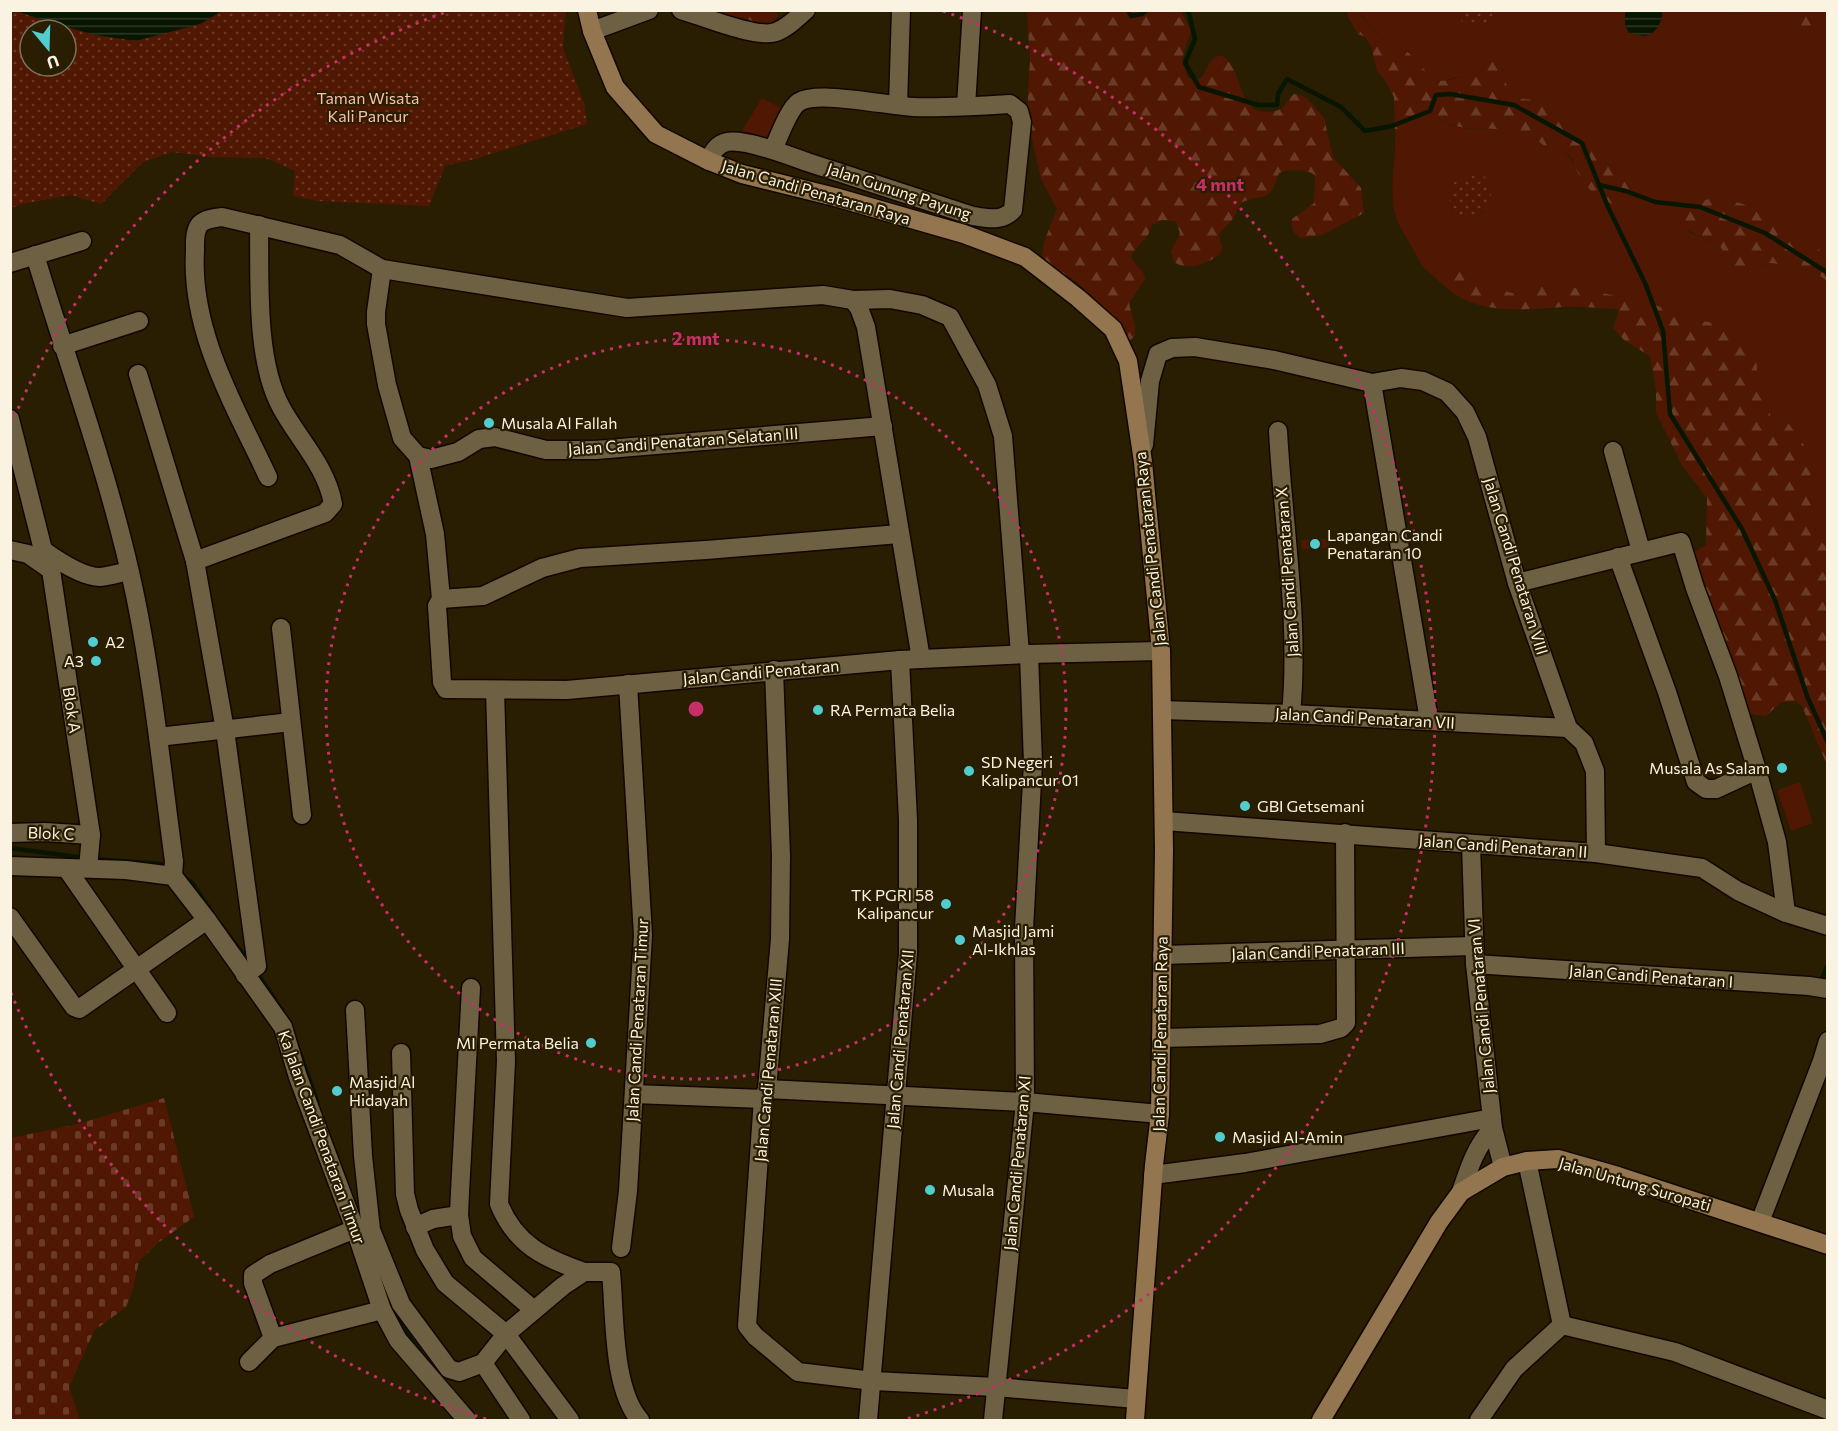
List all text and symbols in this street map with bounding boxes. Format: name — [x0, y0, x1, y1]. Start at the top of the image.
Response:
north arrow — [18, 18, 78, 78]
text: U — [44, 52, 62, 74]
park label: Taman Wisata Kali Pancur — [317, 88, 419, 125]
street label: Jalan Candi Penataran Raya — [720, 155, 913, 228]
street label: Jalan Gunung Payung — [825, 158, 974, 223]
text: 4 mnt — [1196, 173, 1244, 195]
text: 2 mnt — [672, 327, 720, 349]
place label: Musala Al Fallah — [501, 413, 617, 432]
marker: Musala Al Fallah — [482, 416, 496, 430]
street label: Jalan Candi Penataran Selatan III — [567, 423, 799, 458]
street label: Jalan Candi Penataran Raya — [1130, 451, 1169, 647]
street label: Jalan Candi Penataran VIII — [1480, 475, 1553, 657]
street label: Jalan Candi Penataran X — [1271, 486, 1302, 658]
place label: Lapangan Candi Penataran 10 — [1327, 525, 1443, 562]
marker: Lapangan Candi Penataran 10 — [1308, 537, 1322, 551]
place label: A2 — [105, 632, 125, 651]
marker: A2 — [86, 635, 100, 649]
place label: A3 — [64, 651, 84, 670]
marker: A3 — [89, 654, 103, 668]
street label: Jalan Candi Penataran — [682, 655, 840, 688]
street label: Blok A — [59, 685, 86, 734]
centre of rings — [686, 699, 706, 719]
place label: RA Permata Belia — [830, 700, 955, 719]
marker: RA Permata Belia — [811, 703, 825, 717]
street label: Jalan Candi Penataran VII — [1275, 703, 1455, 732]
place label: SD Negeri Kalipancur 01 — [981, 752, 1079, 789]
place label: Musala As Salam — [1649, 758, 1770, 777]
marker: Musala As Salam — [1775, 761, 1789, 775]
marker: SD Negeri Kalipancur 01 — [962, 764, 976, 778]
place label: GBI Getsemani — [1257, 796, 1365, 815]
marker: GBI Getsemani — [1238, 799, 1252, 813]
street label: Blok C — [27, 822, 75, 843]
street label: Jalan Candi Penataran II — [1418, 830, 1588, 861]
place label: TK PGRI 58 Kalipancur — [851, 885, 935, 922]
marker: TK PGRI 58 Kalipancur — [939, 897, 953, 911]
street label: Jalan Candi Penataran Timur — [622, 917, 651, 1122]
street label: Jalan Candi Penataran VI — [1463, 918, 1498, 1094]
place label: Masjid Jami Al-Ikhlas — [972, 921, 1054, 958]
marker: Masjid Jami Al-Ikhlas — [953, 933, 967, 947]
street label: Jalan Candi Penataran Raya — [1148, 936, 1171, 1132]
street label: Jalan Candi Penataran III — [1231, 938, 1405, 963]
street label: Jalan Candi Penataran XII — [882, 949, 917, 1129]
street label: Jalan Candi Penataran I — [1568, 960, 1734, 991]
street label: Jalan Candi Penataran XIII — [750, 977, 785, 1163]
street label: Ka Jalan Candi Penataran Timur — [275, 1027, 370, 1247]
place label: MI Permata Belia — [456, 1033, 579, 1052]
marker: MI Permata Belia — [584, 1036, 598, 1050]
place label: Masjid Al Hidayah — [349, 1072, 415, 1109]
street label: Jalan Candi Penataran XI — [999, 1075, 1034, 1251]
marker: Masjid Al Hidayah — [330, 1084, 344, 1098]
place label: Masjid Al-Amin — [1232, 1127, 1343, 1146]
marker: Masjid Al-Amin — [1213, 1130, 1227, 1144]
street label: Jalan Untung Suropati — [1557, 1153, 1713, 1214]
place label: Musala — [942, 1180, 994, 1199]
marker: Musala — [923, 1183, 937, 1197]

